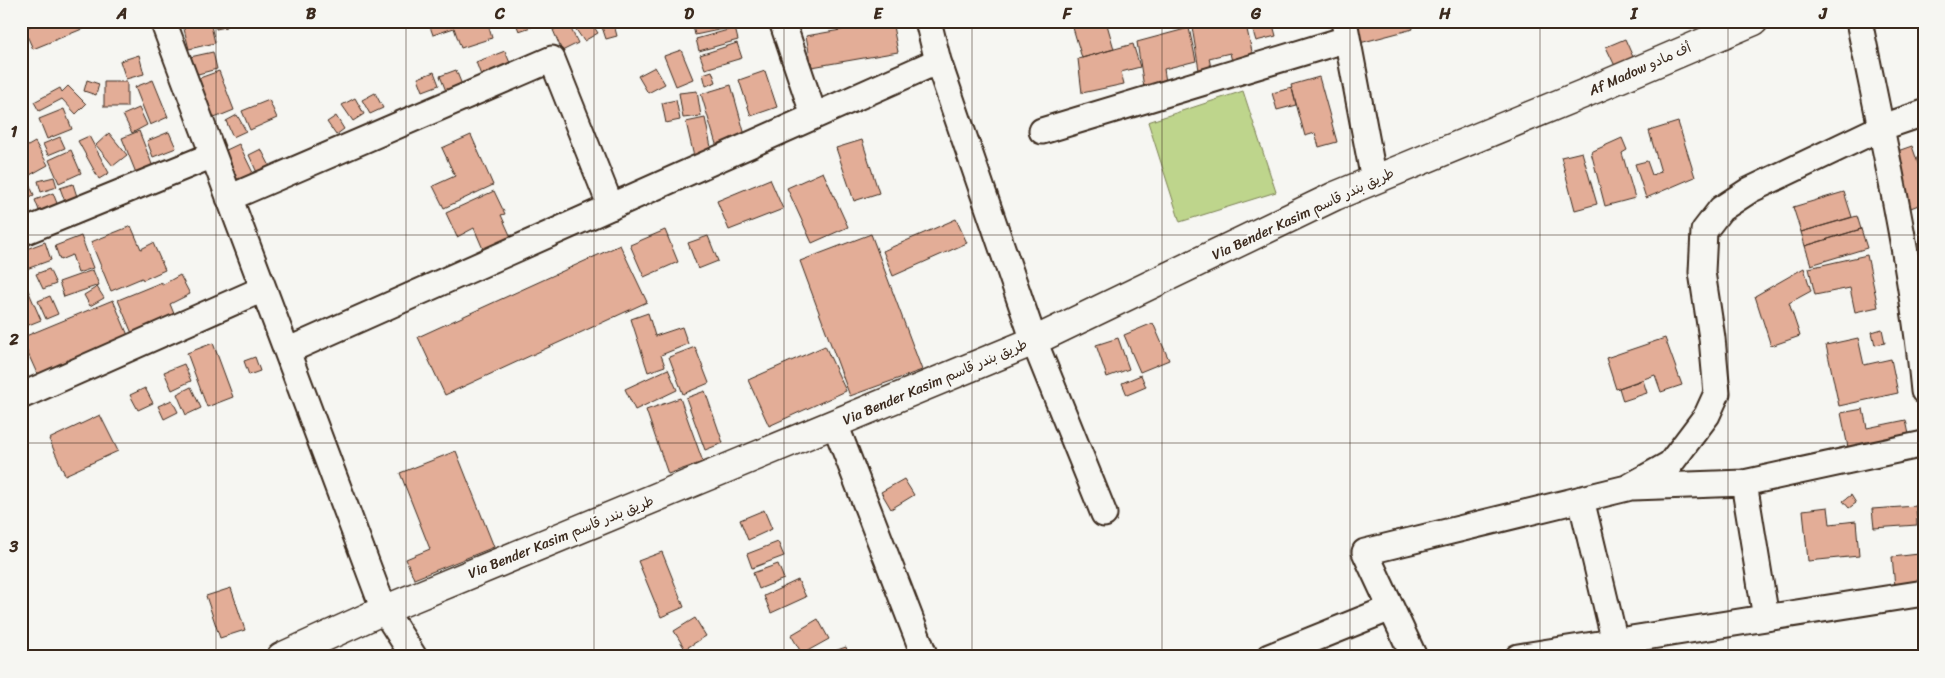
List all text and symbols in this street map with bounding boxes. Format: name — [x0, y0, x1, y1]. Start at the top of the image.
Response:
text: A — [116, 0, 127, 28]
text: B — [306, 0, 317, 28]
text: C — [494, 0, 506, 28]
text: D — [684, 0, 694, 28]
text: E — [874, 0, 884, 28]
text: F — [1062, 0, 1073, 28]
text: G — [1250, 0, 1262, 28]
text: H — [1438, 0, 1451, 28]
text: I — [1630, 0, 1639, 28]
text: J — [1818, 0, 1828, 28]
street label: Af Madow أف مادو — [1584, 35, 1696, 103]
text: 1 — [11, 117, 18, 146]
street label: Via Bender Kasim طريق بندر قاسم — [1208, 161, 1398, 267]
text: 2 — [8, 325, 19, 354]
street label: Via Bender Kasim طريق بندر قاسم — [839, 332, 1031, 432]
street label: Via Bender Kasim طريق بندر قاسم — [464, 488, 658, 586]
text: 3 — [9, 532, 19, 561]

